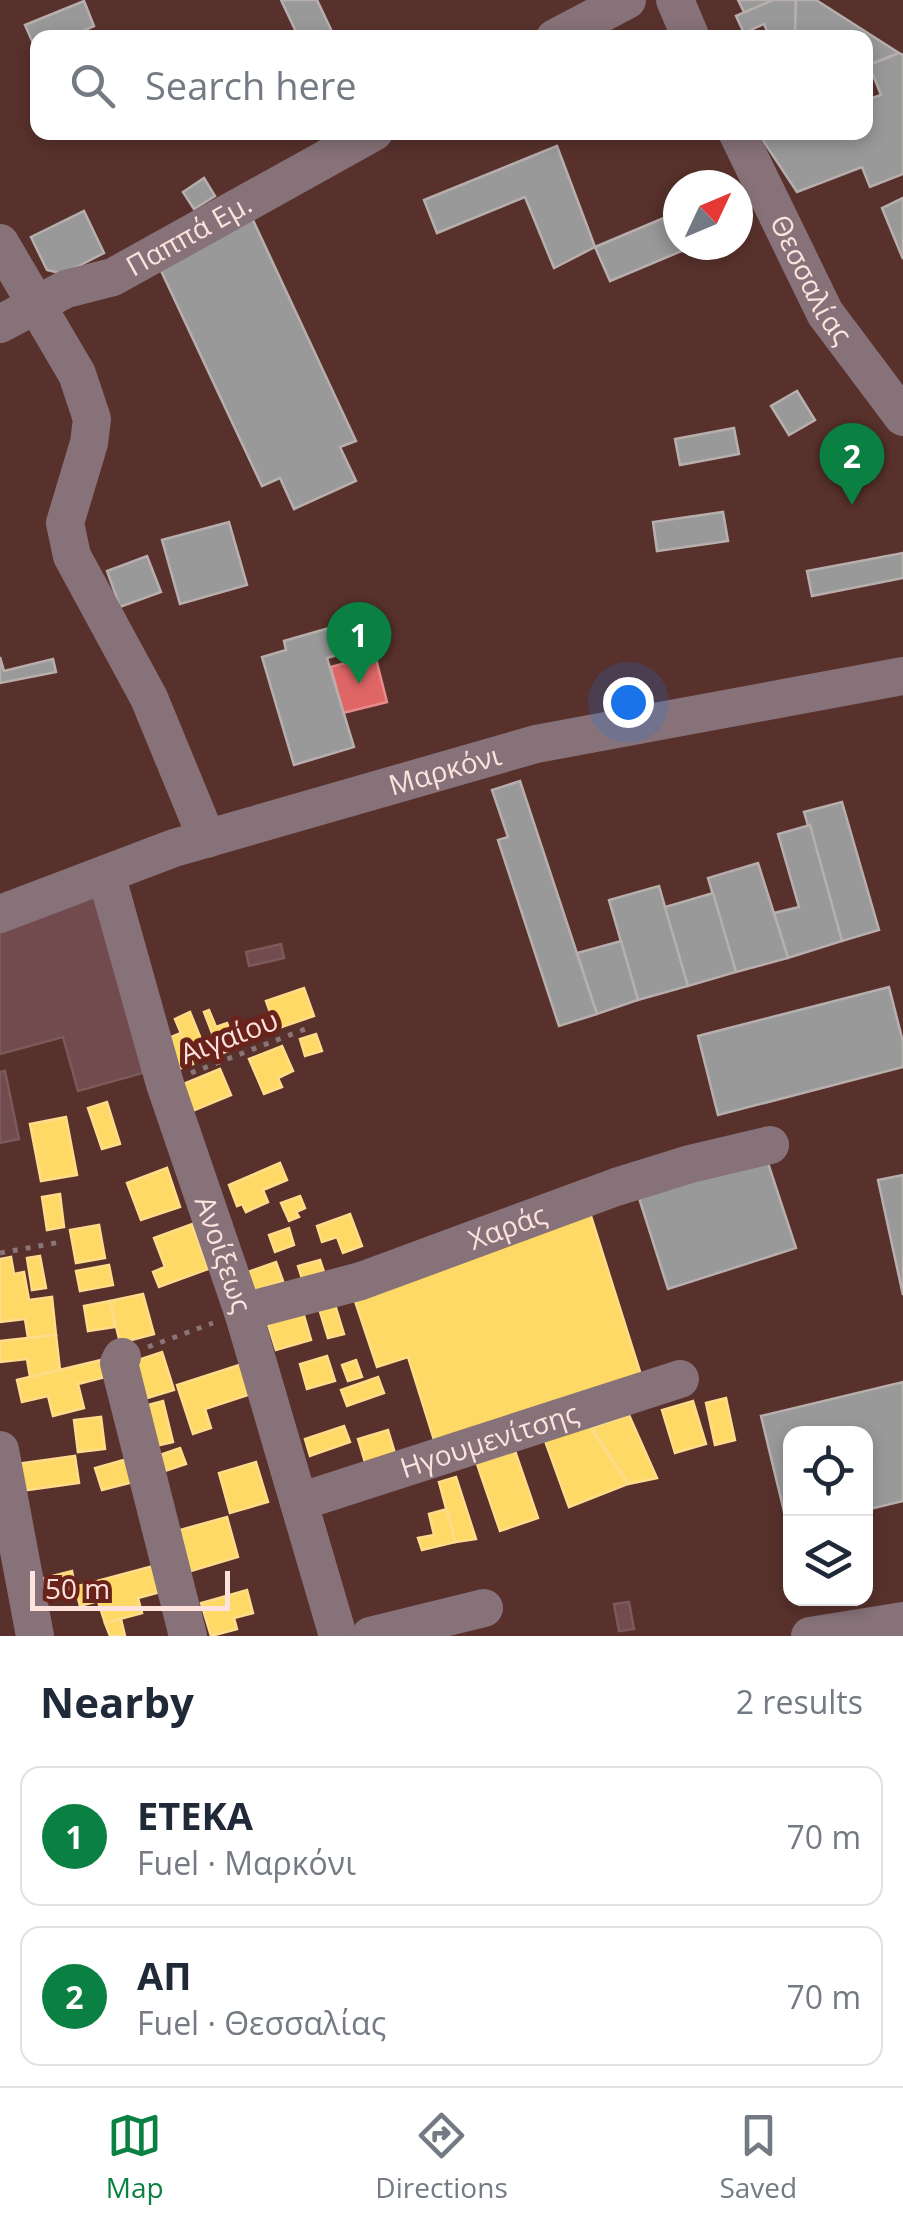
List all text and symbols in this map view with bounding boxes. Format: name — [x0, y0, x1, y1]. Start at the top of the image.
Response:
search box — [30, 30, 873, 140]
icon: search — [65, 58, 120, 113]
text: Search here — [145, 59, 357, 111]
north arrow — [663, 170, 753, 260]
street label: Παππά Εμ. — [119, 184, 258, 284]
street label: Θεσσαλίας — [762, 208, 862, 351]
pin: 2 — [820, 422, 884, 505]
pin: 1 — [326, 602, 392, 684]
your location — [603, 677, 654, 728]
street label: Μαρκόνι — [384, 735, 506, 803]
street label: Αιγαίου — [174, 1000, 283, 1072]
street label: Ανοίξεως — [187, 1190, 262, 1317]
street label: Χαράς — [463, 1194, 551, 1258]
street label: Ηγουμενίτσης — [395, 1393, 583, 1486]
map controls — [783, 1426, 873, 1606]
button: locate — [783, 1426, 873, 1516]
button: layers — [783, 1516, 873, 1606]
scale bar — [30, 1566, 230, 1610]
text: 50 m — [45, 1569, 110, 1607]
text: Nearby — [40, 1673, 194, 1730]
text: 2 results — [736, 1680, 863, 1723]
text: ΕΤΕΚΑ — [137, 1789, 253, 1841]
text: 1 — [65, 1815, 84, 1858]
text: 70 m — [786, 1815, 861, 1858]
text: Fuel · Μαρκόνι — [137, 1841, 356, 1884]
text: ΑΠ — [137, 1949, 192, 2001]
text: 2 — [65, 1975, 84, 2018]
text: 70 m — [786, 1975, 861, 2018]
text: Fuel · Θεσσαλίας — [137, 2001, 386, 2044]
tab: Map — [106, 2108, 164, 2206]
tab: Directions — [375, 2108, 508, 2206]
tab: Saved — [719, 2108, 797, 2206]

